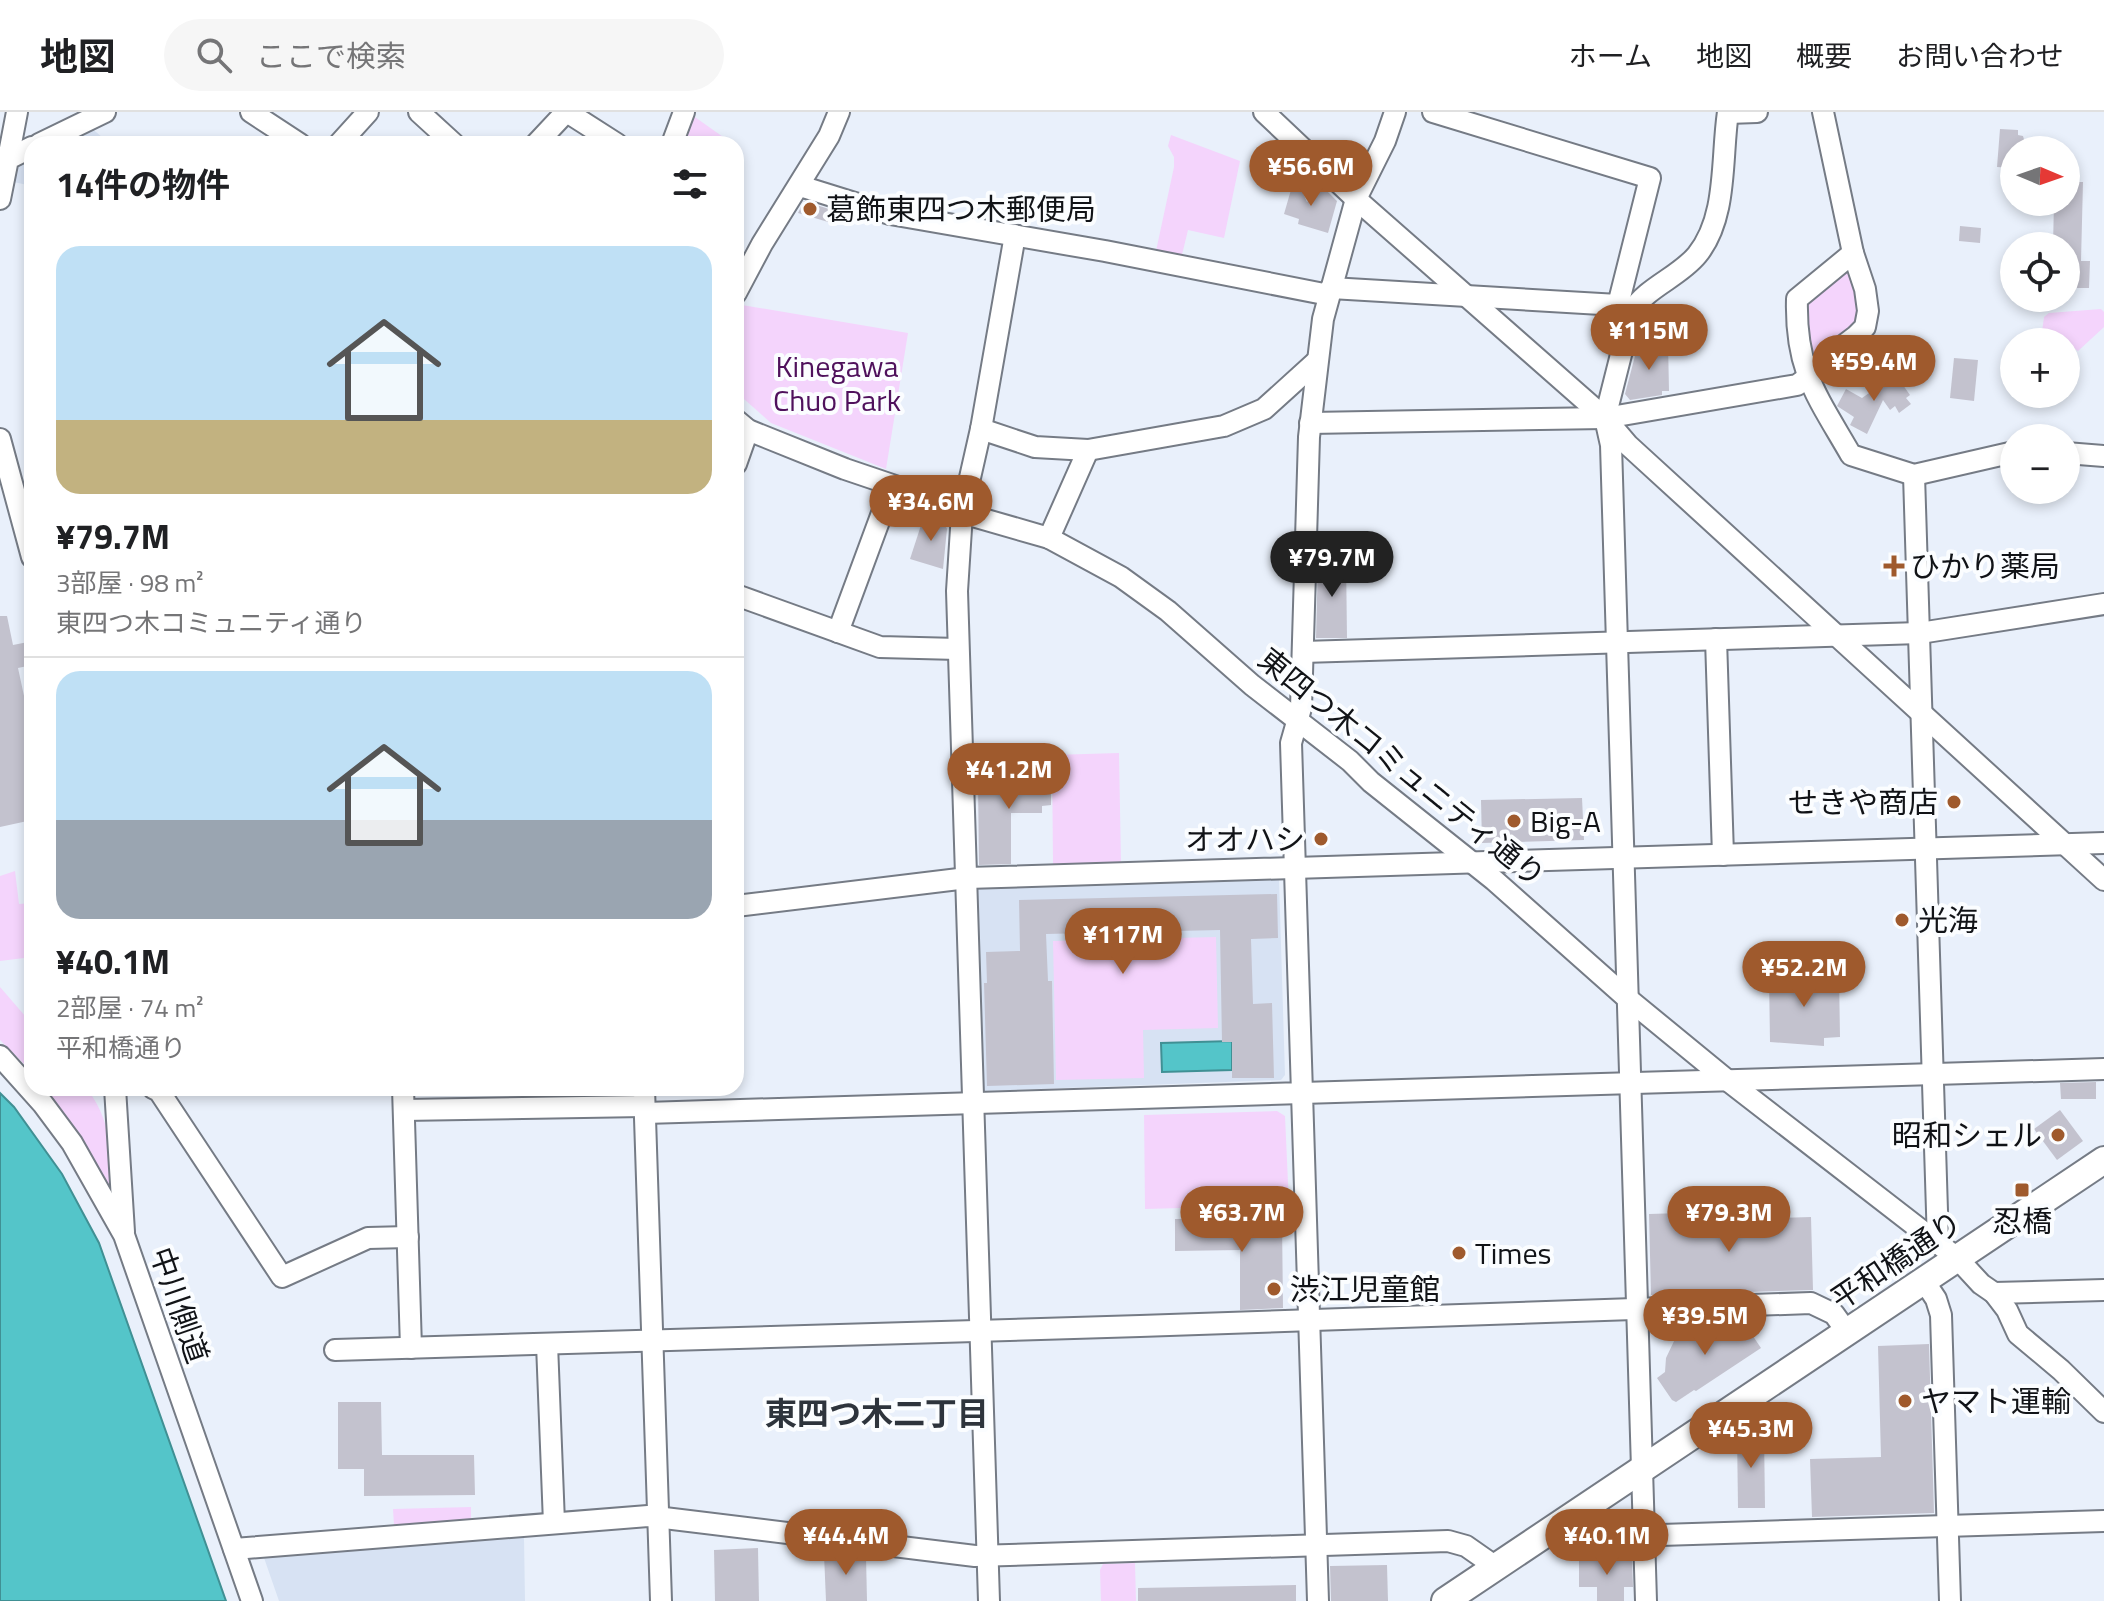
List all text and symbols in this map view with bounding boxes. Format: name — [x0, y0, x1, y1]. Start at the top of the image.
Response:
search box — [164, 19, 724, 91]
text: 地図 — [40, 27, 116, 85]
icon: search — [192, 33, 236, 77]
text: ここで検索 — [256, 33, 406, 79]
text: ホーム — [1569, 34, 1652, 77]
text: 地図 — [1696, 34, 1752, 77]
text: 概要 — [1796, 34, 1852, 77]
text: お問い合わせ — [1896, 34, 2064, 77]
north arrow — [2000, 136, 2080, 216]
map controls — [2000, 136, 2080, 504]
pin: ¥56.6M — [1246, 140, 1376, 208]
text: ¥56.6M — [1267, 146, 1355, 185]
text: 14件の物件 — [56, 158, 230, 210]
icon: filters — [668, 162, 712, 206]
place label: 葛飾東四つ木郵便局 — [826, 186, 1096, 232]
marker: 葛飾東四つ木郵便局 — [801, 200, 819, 218]
button: locate — [2000, 232, 2080, 312]
icon: home — [312, 298, 456, 442]
pin: ¥115M — [1593, 304, 1705, 372]
text: ¥115M — [1609, 310, 1689, 349]
button: + — [2000, 328, 2080, 408]
pin: ¥59.4M — [1809, 335, 1939, 403]
text: ¥59.4M — [1830, 341, 1918, 380]
park label: Kinegawa Chuo Park — [773, 343, 901, 423]
button: − — [2000, 424, 2080, 504]
pin: ¥34.6M — [866, 475, 996, 543]
text: ¥34.6M — [887, 481, 975, 520]
text: ¥79.7M — [56, 510, 170, 562]
pin: ¥79.7M — [1267, 531, 1397, 599]
text: ¥79.7M — [1288, 537, 1376, 576]
place label: ひかり薬局 — [1910, 543, 2060, 589]
marker: ひかり薬局 — [1885, 557, 1903, 575]
text: 3部屋 · 98 m² — [56, 563, 204, 602]
text: 東四つ木コミュニティ通り — [56, 603, 366, 642]
street label: 東四つ木コミュニティ通り — [1248, 636, 1556, 898]
icon: home — [312, 723, 456, 867]
pin: ¥41.2M — [944, 743, 1074, 811]
text: ¥41.2M — [965, 749, 1053, 788]
place label: せきや商店 — [1788, 779, 1938, 825]
marker: せきや商店 — [1945, 793, 1963, 811]
place label: Big-A — [1530, 798, 1601, 844]
marker: Big-A — [1505, 812, 1523, 830]
place label: オオハシ — [1185, 816, 1305, 862]
marker: オオハシ — [1312, 830, 1330, 848]
place label: 光海 — [1918, 897, 1978, 943]
pin: ¥117M — [1067, 908, 1179, 976]
marker: 光海 — [1893, 911, 1911, 929]
text: ¥117M — [1083, 914, 1163, 953]
text: ¥40.1M — [56, 935, 170, 987]
pin: ¥52.2M — [1739, 941, 1869, 1009]
text: ¥52.2M — [1760, 947, 1848, 986]
text: 2部屋 · 74 m² — [56, 988, 204, 1027]
text: 平和橋通り — [56, 1028, 186, 1067]
place label: 昭和シェル — [1892, 1112, 2042, 1158]
marker: 昭和シェル — [2049, 1126, 2067, 1144]
marker: 忍橋 — [2013, 1181, 2031, 1199]
pin: ¥63.7M — [1177, 1186, 1307, 1254]
pin: ¥79.3M — [1664, 1186, 1794, 1254]
text: ¥63.7M — [1198, 1192, 1286, 1231]
text: ¥79.3M — [1685, 1192, 1773, 1231]
place label: 忍橋 — [1992, 1198, 2052, 1244]
street label: 平和橋通り — [1821, 1199, 1971, 1321]
place label: Times — [1475, 1230, 1552, 1276]
street label: 中川側道 — [139, 1241, 221, 1369]
marker: Times — [1450, 1244, 1468, 1262]
place label: 渋江児童館 — [1290, 1266, 1440, 1312]
marker: 渋江児童館 — [1265, 1280, 1283, 1298]
pin: ¥39.5M — [1640, 1289, 1770, 1357]
text: ¥39.5M — [1661, 1295, 1749, 1334]
place label: ヤマト運輸 — [1921, 1378, 2071, 1424]
district label: 東四つ木二丁目 — [765, 1389, 989, 1437]
marker: ヤマト運輸 — [1896, 1392, 1914, 1410]
pin: ¥45.3M — [1686, 1402, 1816, 1470]
text: ¥45.3M — [1707, 1408, 1795, 1447]
pin: ¥44.4M — [781, 1509, 911, 1577]
pin: ¥40.1M — [1542, 1509, 1672, 1577]
text: ¥44.4M — [802, 1515, 890, 1554]
text: ¥40.1M — [1563, 1515, 1651, 1554]

